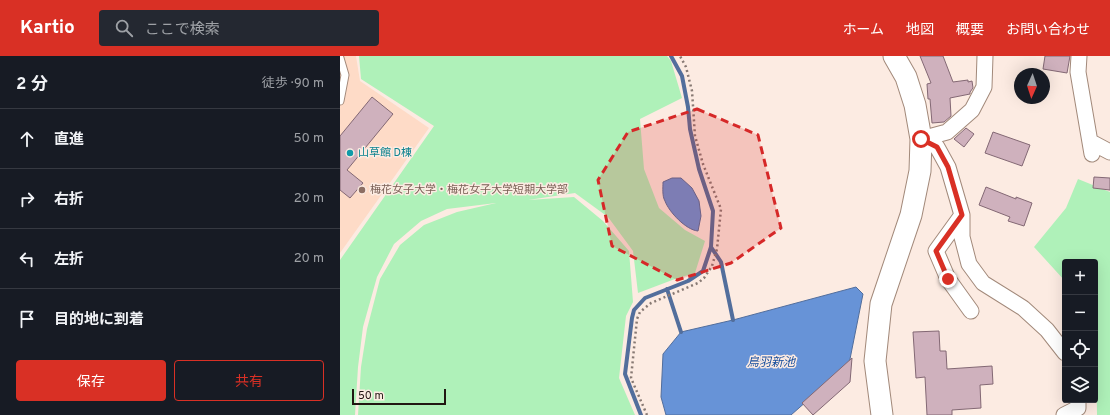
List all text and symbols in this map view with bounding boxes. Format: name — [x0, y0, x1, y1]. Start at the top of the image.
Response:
search box — [99, 10, 379, 46]
text: Kartio — [20, 16, 75, 40]
icon: search — [113, 17, 135, 39]
text: ここで検索 — [145, 21, 220, 40]
text: ホーム — [842, 22, 884, 39]
text: 地図 — [906, 22, 934, 39]
text: 概要 — [956, 22, 984, 39]
text: お問い合わせ — [1006, 22, 1090, 39]
north arrow — [1014, 68, 1050, 104]
text: 2 分 — [16, 74, 48, 96]
text: 徒歩 · 90 m — [262, 76, 324, 92]
icon: ahead — [16, 128, 38, 150]
route start — [912, 130, 930, 148]
text: 直進 — [54, 131, 84, 150]
text: 50 m — [294, 131, 324, 147]
place label: 山草館 D棟 — [358, 146, 412, 160]
marker: 山草館 D棟 — [345, 148, 355, 158]
place label: 梅花女子大学・梅花女子大学短期大学部 — [370, 183, 568, 197]
marker: 梅花女子大学・梅花女子大学短期大学部 — [357, 185, 367, 195]
icon: right — [16, 188, 38, 210]
text: 右折 — [54, 191, 84, 210]
text: 20 m — [294, 191, 324, 207]
icon: left — [16, 248, 38, 270]
text: 左折 — [54, 251, 84, 270]
text: 20 m — [294, 251, 324, 267]
map controls — [1062, 259, 1098, 403]
button: + — [1062, 259, 1098, 295]
route end — [939, 270, 957, 288]
button: − — [1062, 295, 1098, 331]
icon: arrive — [16, 308, 38, 330]
text: 目的地に到着 — [54, 311, 144, 330]
button: locate — [1062, 331, 1098, 367]
water label: 鳥羽新池 — [747, 355, 796, 371]
button: 保存 — [16, 360, 166, 401]
button: 共有 — [174, 360, 324, 401]
button: layers — [1062, 367, 1098, 403]
scale bar — [352, 387, 446, 406]
text: 50 m — [358, 389, 384, 403]

